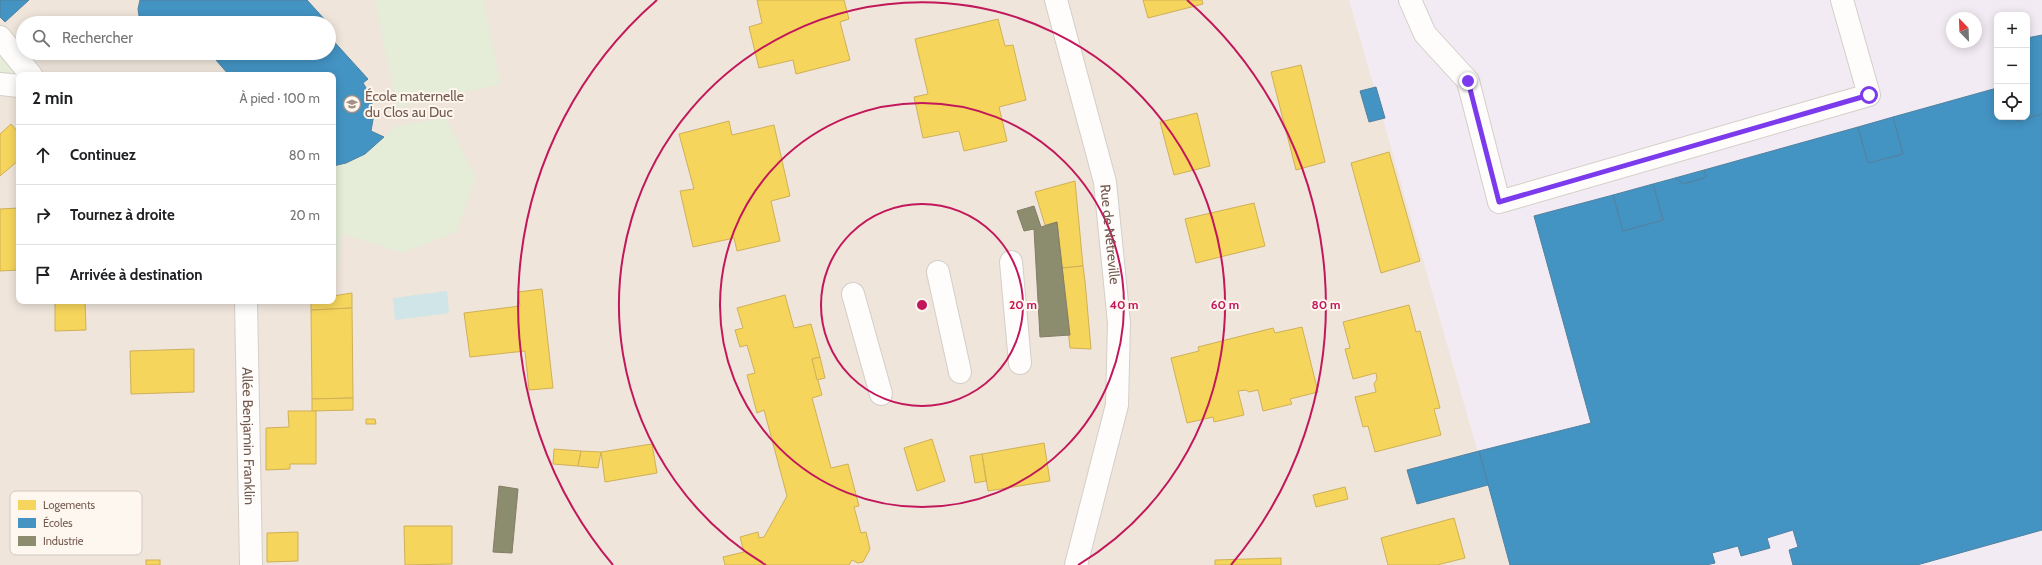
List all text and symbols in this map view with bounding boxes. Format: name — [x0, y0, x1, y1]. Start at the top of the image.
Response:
north arrow — [1946, 12, 1982, 48]
map controls — [1994, 12, 2030, 120]
button: + — [1994, 12, 2030, 48]
search box — [16, 16, 336, 60]
icon: search — [30, 27, 52, 49]
text: Rechercher — [62, 29, 133, 47]
button: − — [1994, 48, 2030, 84]
route end — [1459, 72, 1477, 90]
button: locate — [1994, 84, 2030, 120]
route start — [1860, 86, 1878, 104]
place label: École maternelle du Clos au Duc — [365, 87, 464, 121]
text: 2 min — [32, 88, 73, 108]
text: À pied · 100 m — [240, 90, 320, 106]
school or university icon: École maternelle du Clos au Duc — [342, 94, 362, 114]
icon: ahead — [32, 144, 54, 166]
text: Continuez — [70, 146, 136, 164]
text: 80 m — [289, 147, 320, 163]
street label: Rue de Nétreville — [1096, 183, 1124, 285]
icon: right — [32, 204, 54, 226]
text: Tournez à droite — [70, 206, 175, 224]
text: 20 m — [290, 207, 320, 223]
icon: arrive — [32, 264, 54, 286]
text: Arrivée à destination — [70, 266, 202, 284]
text: 20 m — [1009, 297, 1037, 312]
text: 40 m — [1109, 297, 1139, 312]
text: 60 m — [1211, 297, 1239, 312]
text: 80 m — [1312, 297, 1340, 312]
centre of rings — [915, 298, 929, 312]
street label: Allée Benjamin Franklin — [238, 367, 259, 505]
legend — [10, 491, 142, 555]
text: Logements — [43, 498, 96, 512]
text: Écoles — [43, 516, 73, 530]
text: Industrie — [43, 534, 84, 548]

